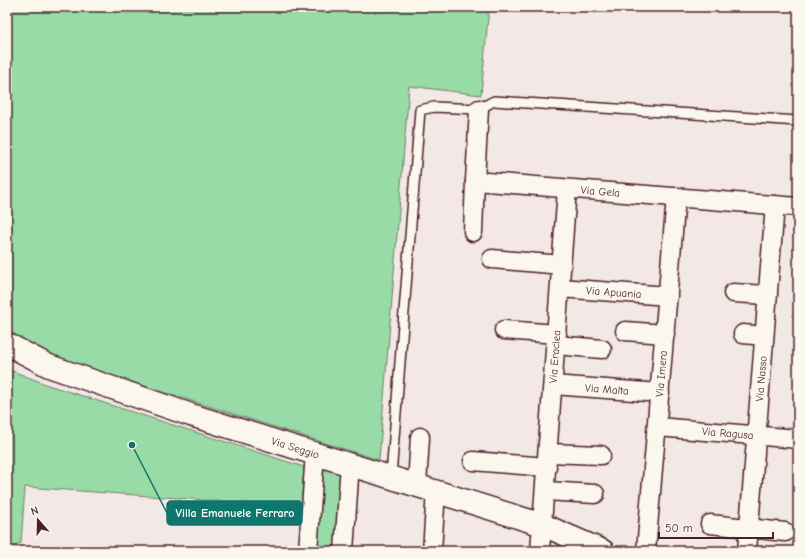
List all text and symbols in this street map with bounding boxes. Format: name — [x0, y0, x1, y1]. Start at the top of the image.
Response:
street label: Via Gela — [580, 184, 621, 200]
street label: Via Apuania — [586, 284, 642, 301]
street label: Via Eraclea — [547, 330, 563, 384]
street label: Via Imera — [653, 350, 670, 397]
street label: Via Nasso — [753, 355, 770, 402]
street label: Via Malta — [585, 381, 629, 398]
street label: Via Ragusa — [701, 425, 754, 442]
street label: Via Seggio — [270, 435, 321, 462]
north arrow — [18, 500, 58, 540]
callout: Villa Emanuele Ferraro — [167, 501, 302, 525]
text: N — [29, 504, 40, 518]
text: Villa Emanuele Ferraro — [176, 506, 294, 520]
scale bar — [659, 514, 773, 540]
text: 50 m — [665, 521, 693, 535]

